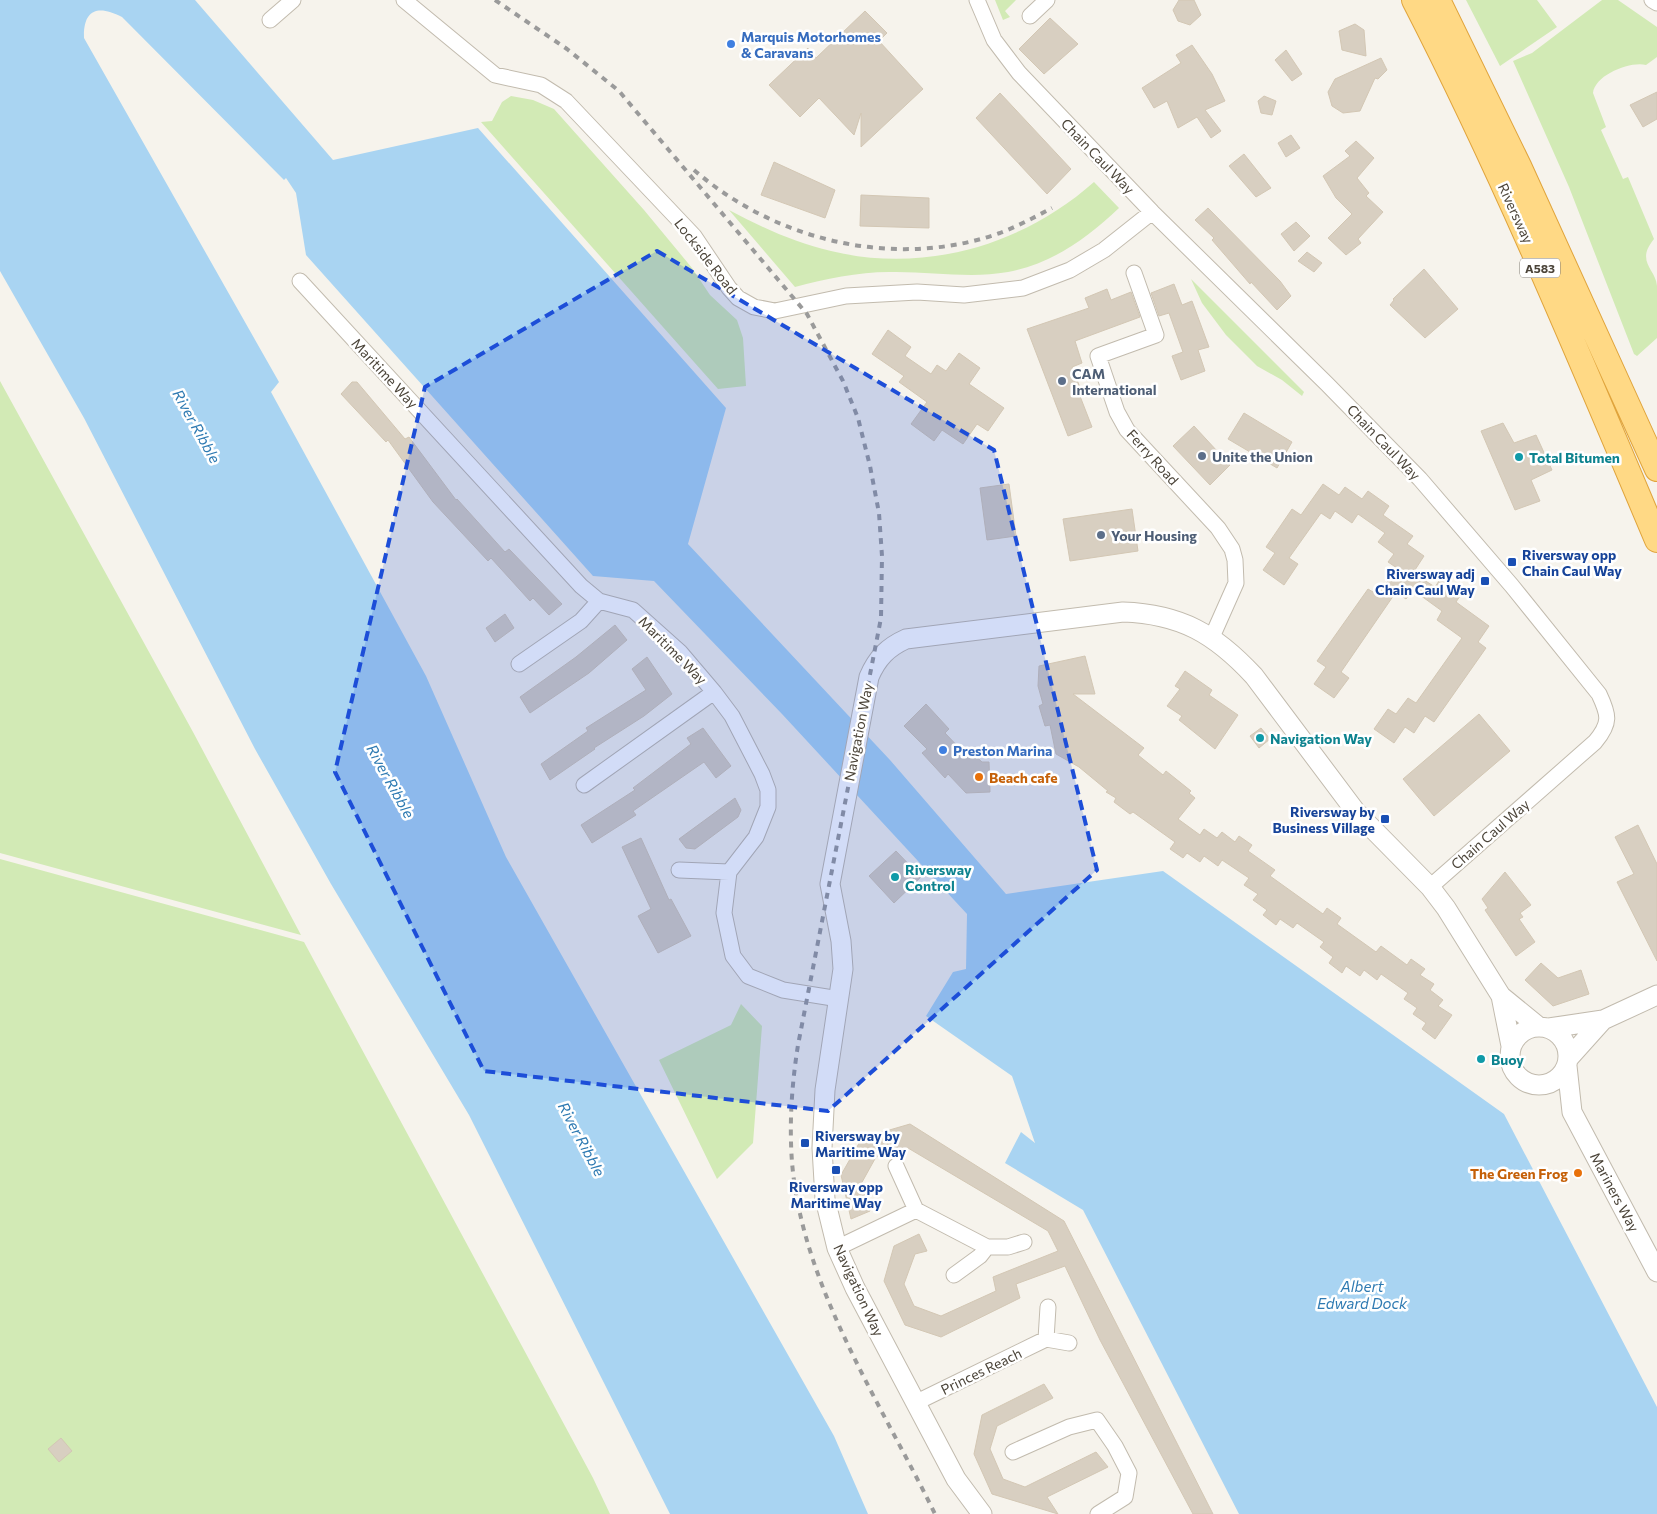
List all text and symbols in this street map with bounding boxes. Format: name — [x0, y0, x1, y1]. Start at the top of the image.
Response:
place label: Marquis Motorhomes & Caravans — [741, 28, 881, 61]
marker: Marquis Motorhomes & Caravans — [725, 38, 737, 50]
street label: Chain Caul Way — [1058, 115, 1138, 197]
street label: Riversway — [1495, 180, 1537, 246]
street label: Lockside Road — [671, 215, 741, 297]
road number: A583 — [1520, 258, 1560, 278]
street label: Maritime Way — [348, 335, 422, 411]
place label: CAM International — [1072, 365, 1156, 398]
marker: CAM International — [1056, 375, 1068, 387]
water label: River Ribble — [169, 386, 225, 466]
street label: Chain Caul Way — [1344, 401, 1424, 483]
street label: Ferry Road — [1124, 426, 1182, 488]
place label: Unite the Union — [1212, 448, 1313, 465]
place label: Total Bitumen — [1529, 449, 1620, 466]
marker: Unite the Union — [1196, 450, 1208, 462]
marker: Total Bitumen — [1513, 451, 1525, 463]
place label: Your Housing — [1111, 527, 1197, 544]
marker: Your Housing — [1095, 529, 1107, 541]
place label: Riversway opp Chain Caul Way — [1522, 546, 1622, 579]
marker: Riversway opp Chain Caul Way — [1506, 556, 1518, 568]
place label: Riversway adj Chain Caul Way — [1375, 565, 1475, 598]
marker: Riversway adj Chain Caul Way — [1479, 575, 1491, 587]
street label: Maritime Way — [635, 612, 711, 688]
street label: Navigation Way — [840, 681, 876, 783]
place label: Navigation Way — [1270, 730, 1372, 747]
marker: Navigation Way — [1254, 732, 1266, 744]
water label: River Ribble — [363, 741, 419, 821]
place label: Preston Marina — [953, 742, 1052, 759]
marker: Preston Marina — [937, 744, 949, 756]
place label: Beach cafe — [989, 769, 1058, 786]
marker: Beach cafe — [973, 771, 985, 783]
street label: Chain Caul Way — [1447, 795, 1533, 873]
place label: Riversway by Business Village — [1272, 803, 1375, 836]
marker: Riversway by Business Village — [1379, 813, 1391, 825]
place label: Riversway Control — [905, 861, 972, 894]
marker: Riversway Control — [889, 871, 901, 883]
place label: Buoy — [1491, 1051, 1524, 1068]
marker: Buoy — [1475, 1053, 1487, 1065]
water label: River Ribble — [555, 1099, 609, 1179]
place label: Riversway by Maritime Way — [815, 1127, 907, 1160]
marker: Riversway by Maritime Way — [799, 1137, 811, 1149]
street label: Mariners Way — [1587, 1149, 1643, 1235]
marker: Riversway opp Maritime Way — [830, 1164, 842, 1176]
place label: The Green Frog — [1470, 1165, 1568, 1182]
marker: The Green Frog — [1572, 1167, 1584, 1179]
place label: Riversway opp Maritime Way — [789, 1178, 883, 1211]
street label: Navigation Way — [830, 1241, 888, 1339]
water label: Albert Edward Dock — [1317, 1277, 1408, 1312]
street label: Princes Reach — [938, 1344, 1024, 1398]

